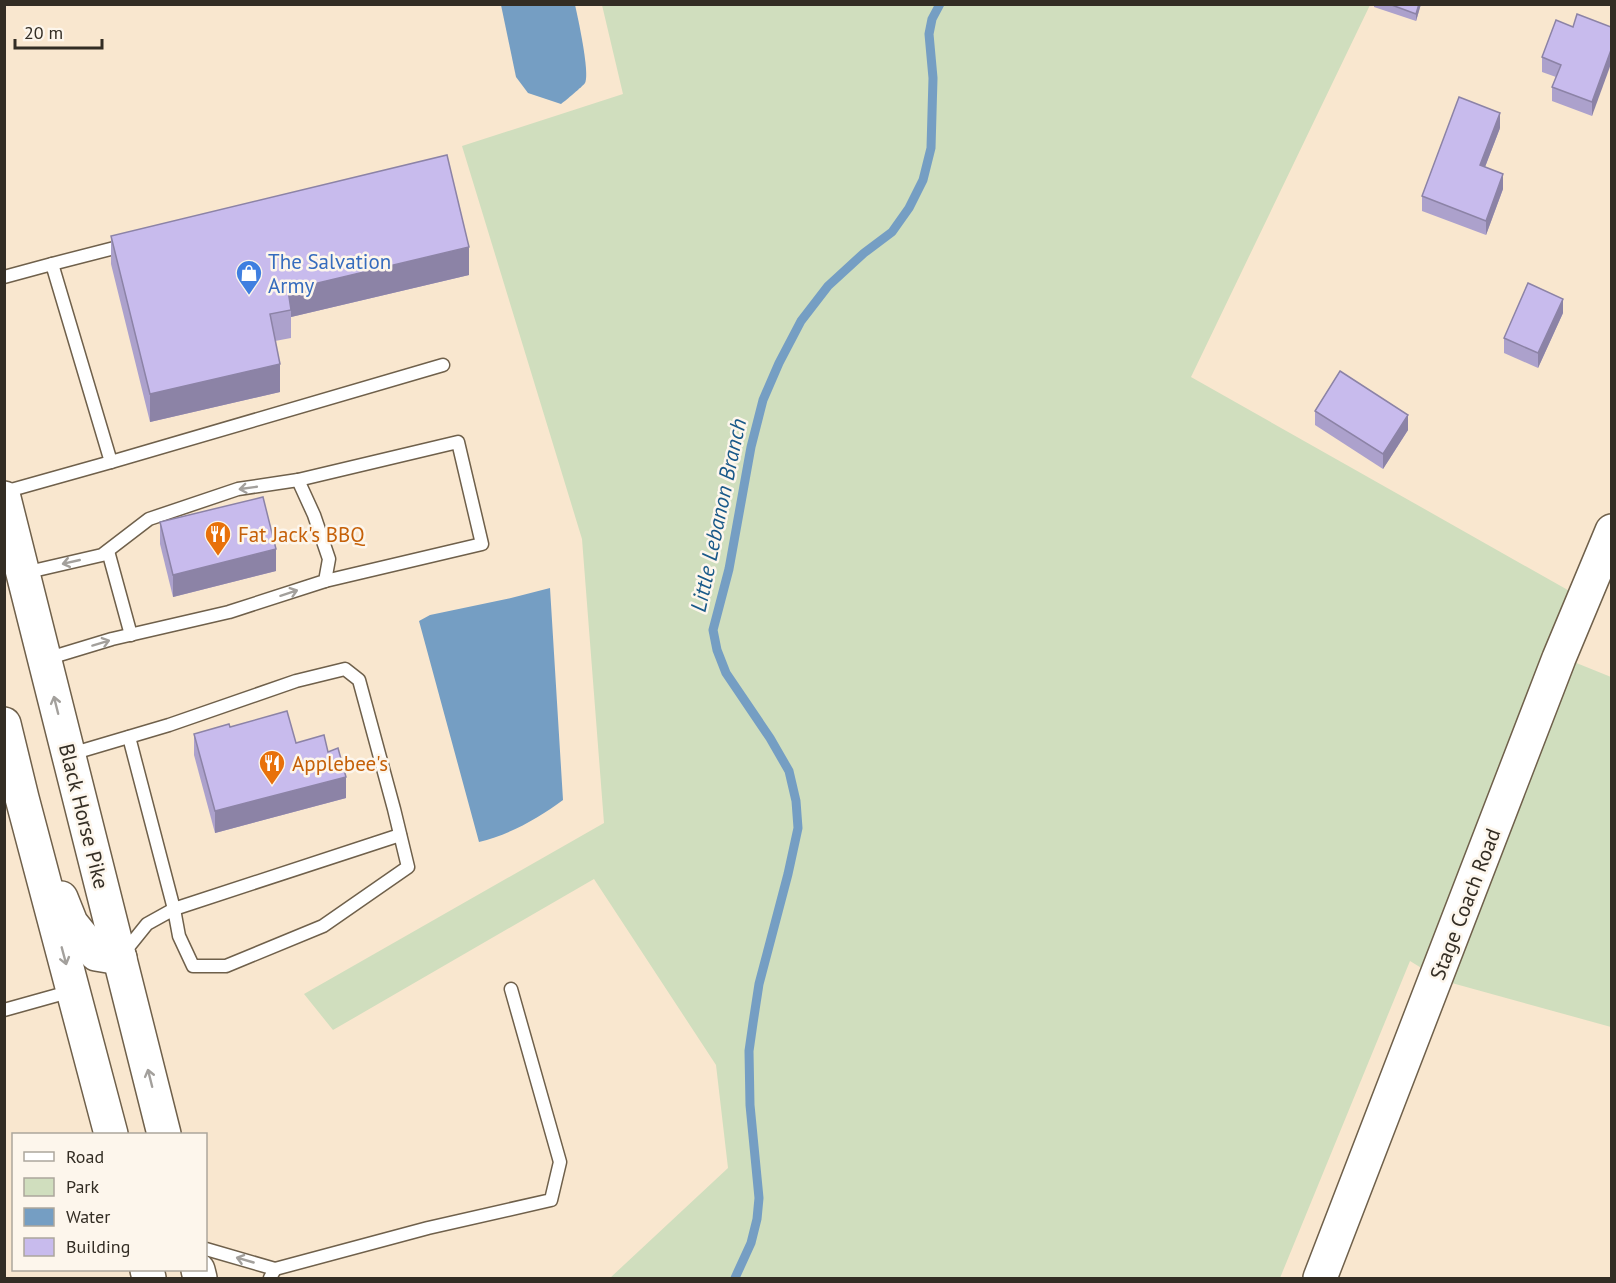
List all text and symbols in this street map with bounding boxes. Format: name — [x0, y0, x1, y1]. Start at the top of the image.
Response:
scale bar — [15, 12, 102, 50]
text: 20 m — [24, 21, 63, 44]
place label: The Salvation Army — [268, 248, 391, 299]
shop icon: The Salvation Army — [234, 258, 264, 296]
water label: Little Lebanon Branch — [684, 416, 752, 614]
one-way arrow — [239, 482, 258, 493]
restaurant icon: Fat Jack's BBQ — [203, 519, 233, 557]
place label: Fat Jack's BBQ — [238, 521, 365, 548]
one-way arrow — [62, 557, 81, 569]
one-way arrow — [279, 586, 298, 597]
one-way arrow — [91, 637, 110, 648]
one-way arrow — [50, 696, 62, 715]
street label: Black Horse Pike — [53, 741, 115, 891]
restaurant icon: Applebee's — [257, 748, 287, 786]
place label: Applebee's — [292, 750, 388, 777]
street label: Stage Coach Road — [1424, 824, 1506, 984]
one-way arrow — [59, 947, 70, 966]
one-way arrow — [143, 1069, 155, 1088]
legend — [12, 1133, 207, 1271]
text: Road — [66, 1145, 104, 1168]
text: Park — [66, 1175, 99, 1198]
text: Water — [66, 1205, 110, 1228]
text: Building — [66, 1235, 130, 1258]
one-way arrow — [236, 1254, 255, 1265]

